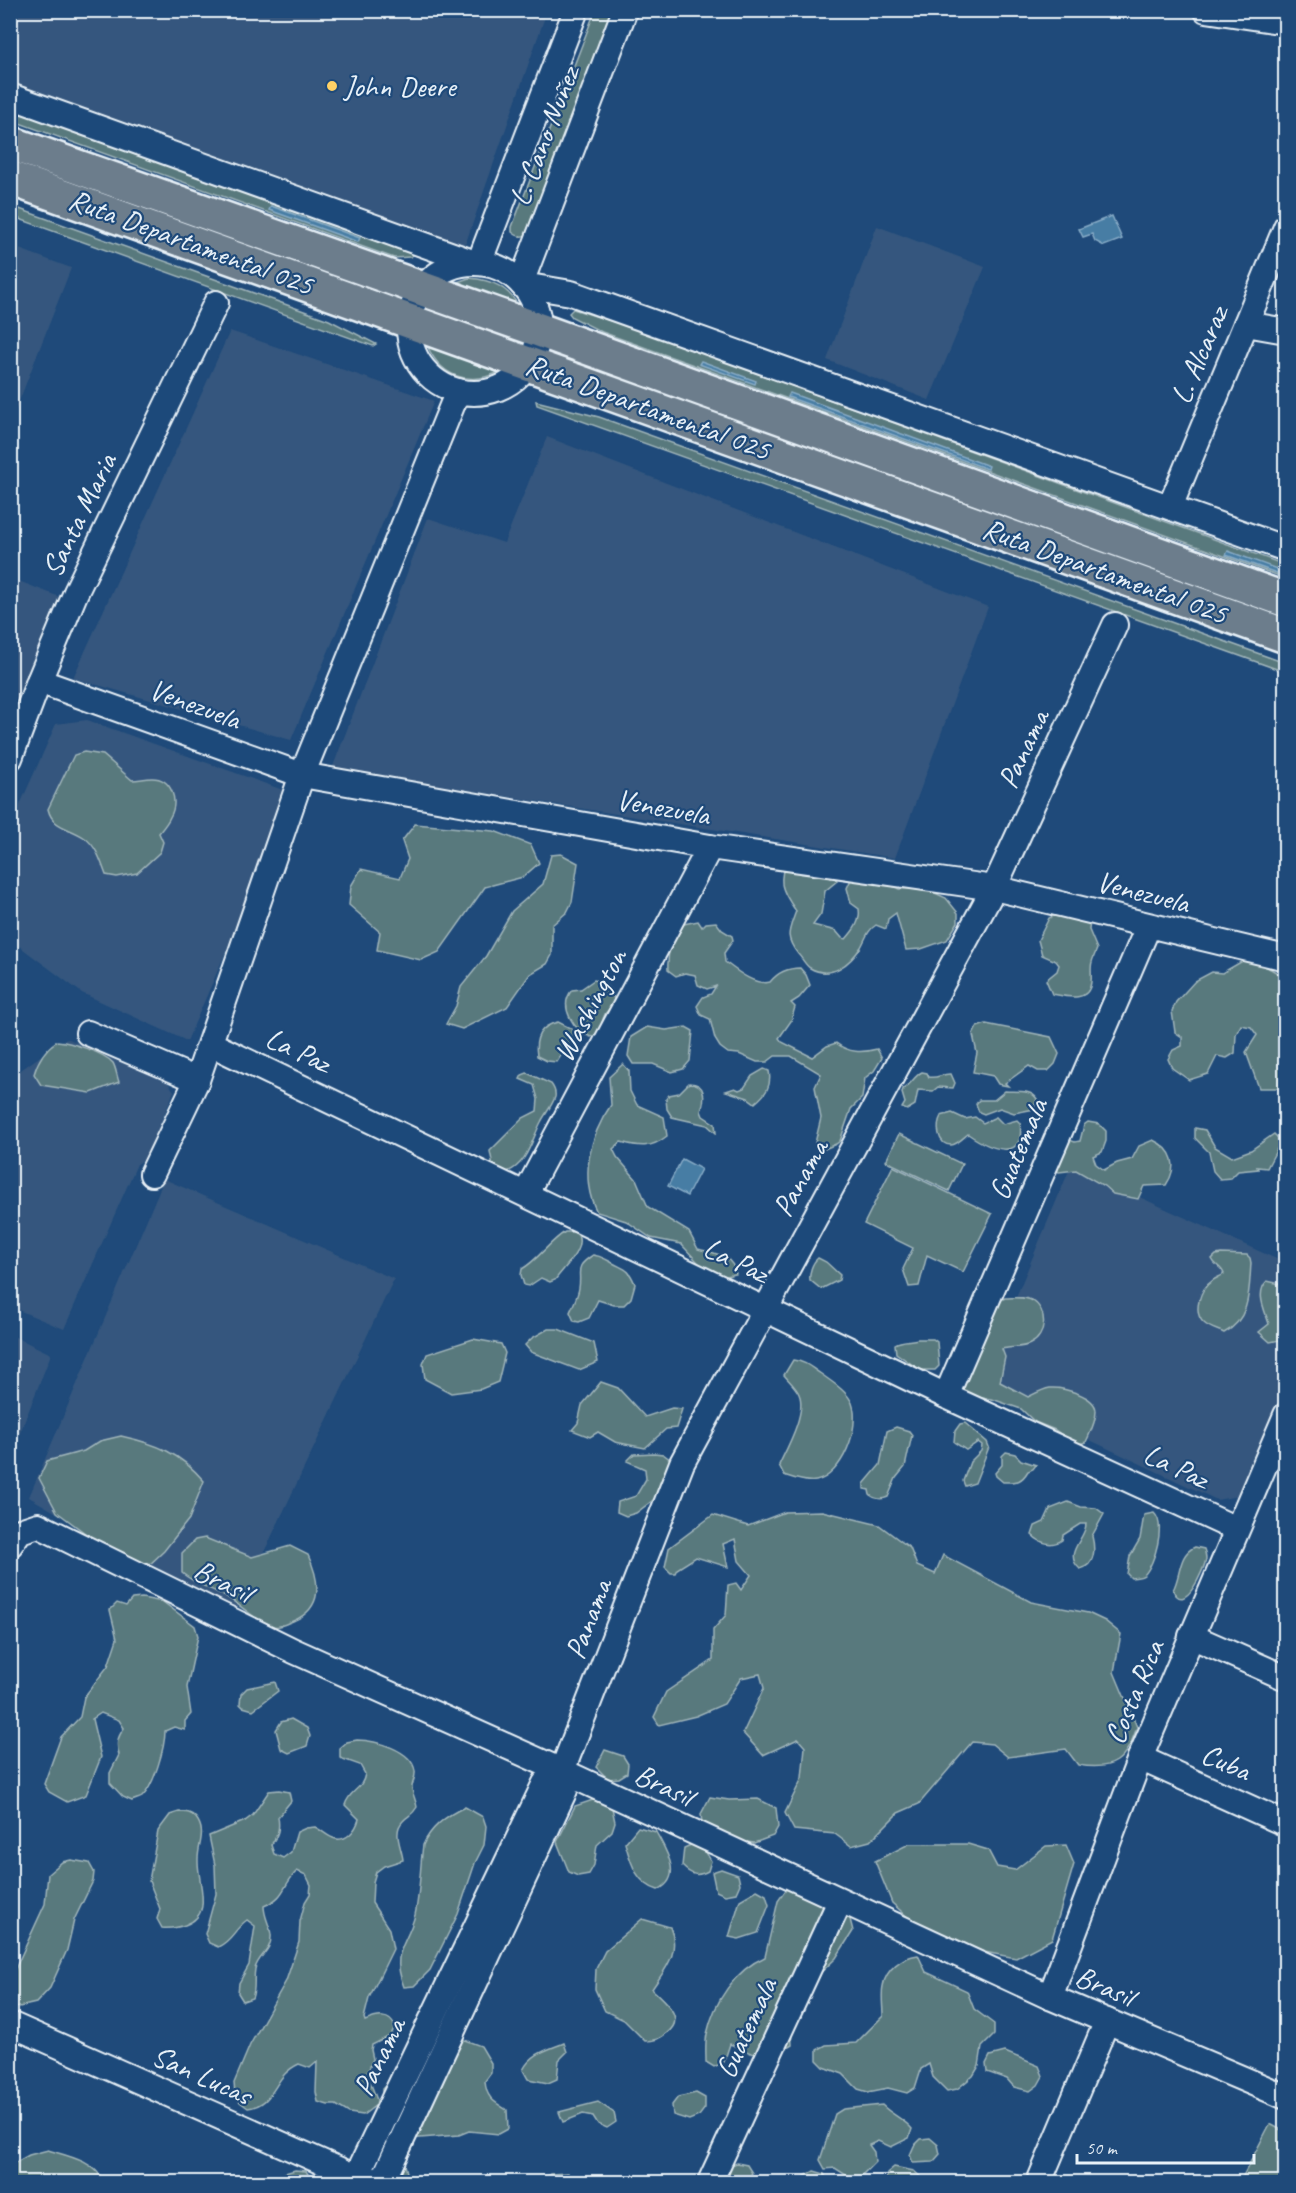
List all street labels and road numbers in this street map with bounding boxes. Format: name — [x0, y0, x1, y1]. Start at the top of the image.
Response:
street label: L. Cano Nuñez — [500, 58, 589, 211]
street label: Ruta Departamental 025 — [64, 180, 320, 304]
street label: L. Alcaraz — [1162, 297, 1238, 409]
street label: Ruta Departamental 025 — [521, 345, 777, 469]
street label: Santa Maria — [33, 445, 126, 583]
street label: Ruta Departamental 025 — [978, 509, 1234, 633]
street label: Venezuela — [144, 670, 248, 739]
street label: Panama — [988, 701, 1059, 794]
street label: Venezuela — [613, 780, 715, 834]
street label: Venezuela — [1093, 862, 1195, 922]
street label: Washington — [545, 941, 636, 1068]
street label: La Paz — [260, 1019, 340, 1083]
street label: Guatemala — [980, 1091, 1057, 1205]
street label: Panama — [763, 1131, 838, 1223]
street label: La Paz — [698, 1228, 778, 1293]
street label: La Paz — [1138, 1435, 1218, 1499]
street label: Brasil — [188, 1551, 263, 1613]
street label: Panama — [556, 1571, 621, 1664]
street label: Costa Rica — [1095, 1633, 1174, 1750]
street label: Cuba — [1196, 1735, 1258, 1790]
street label: Brasil — [629, 1755, 704, 1817]
street label: Brasil — [1070, 1957, 1145, 2017]
street label: Guatemala — [706, 1970, 786, 2084]
street label: Panama — [344, 2009, 415, 2102]
street label: San Lucas — [146, 2036, 260, 2115]

